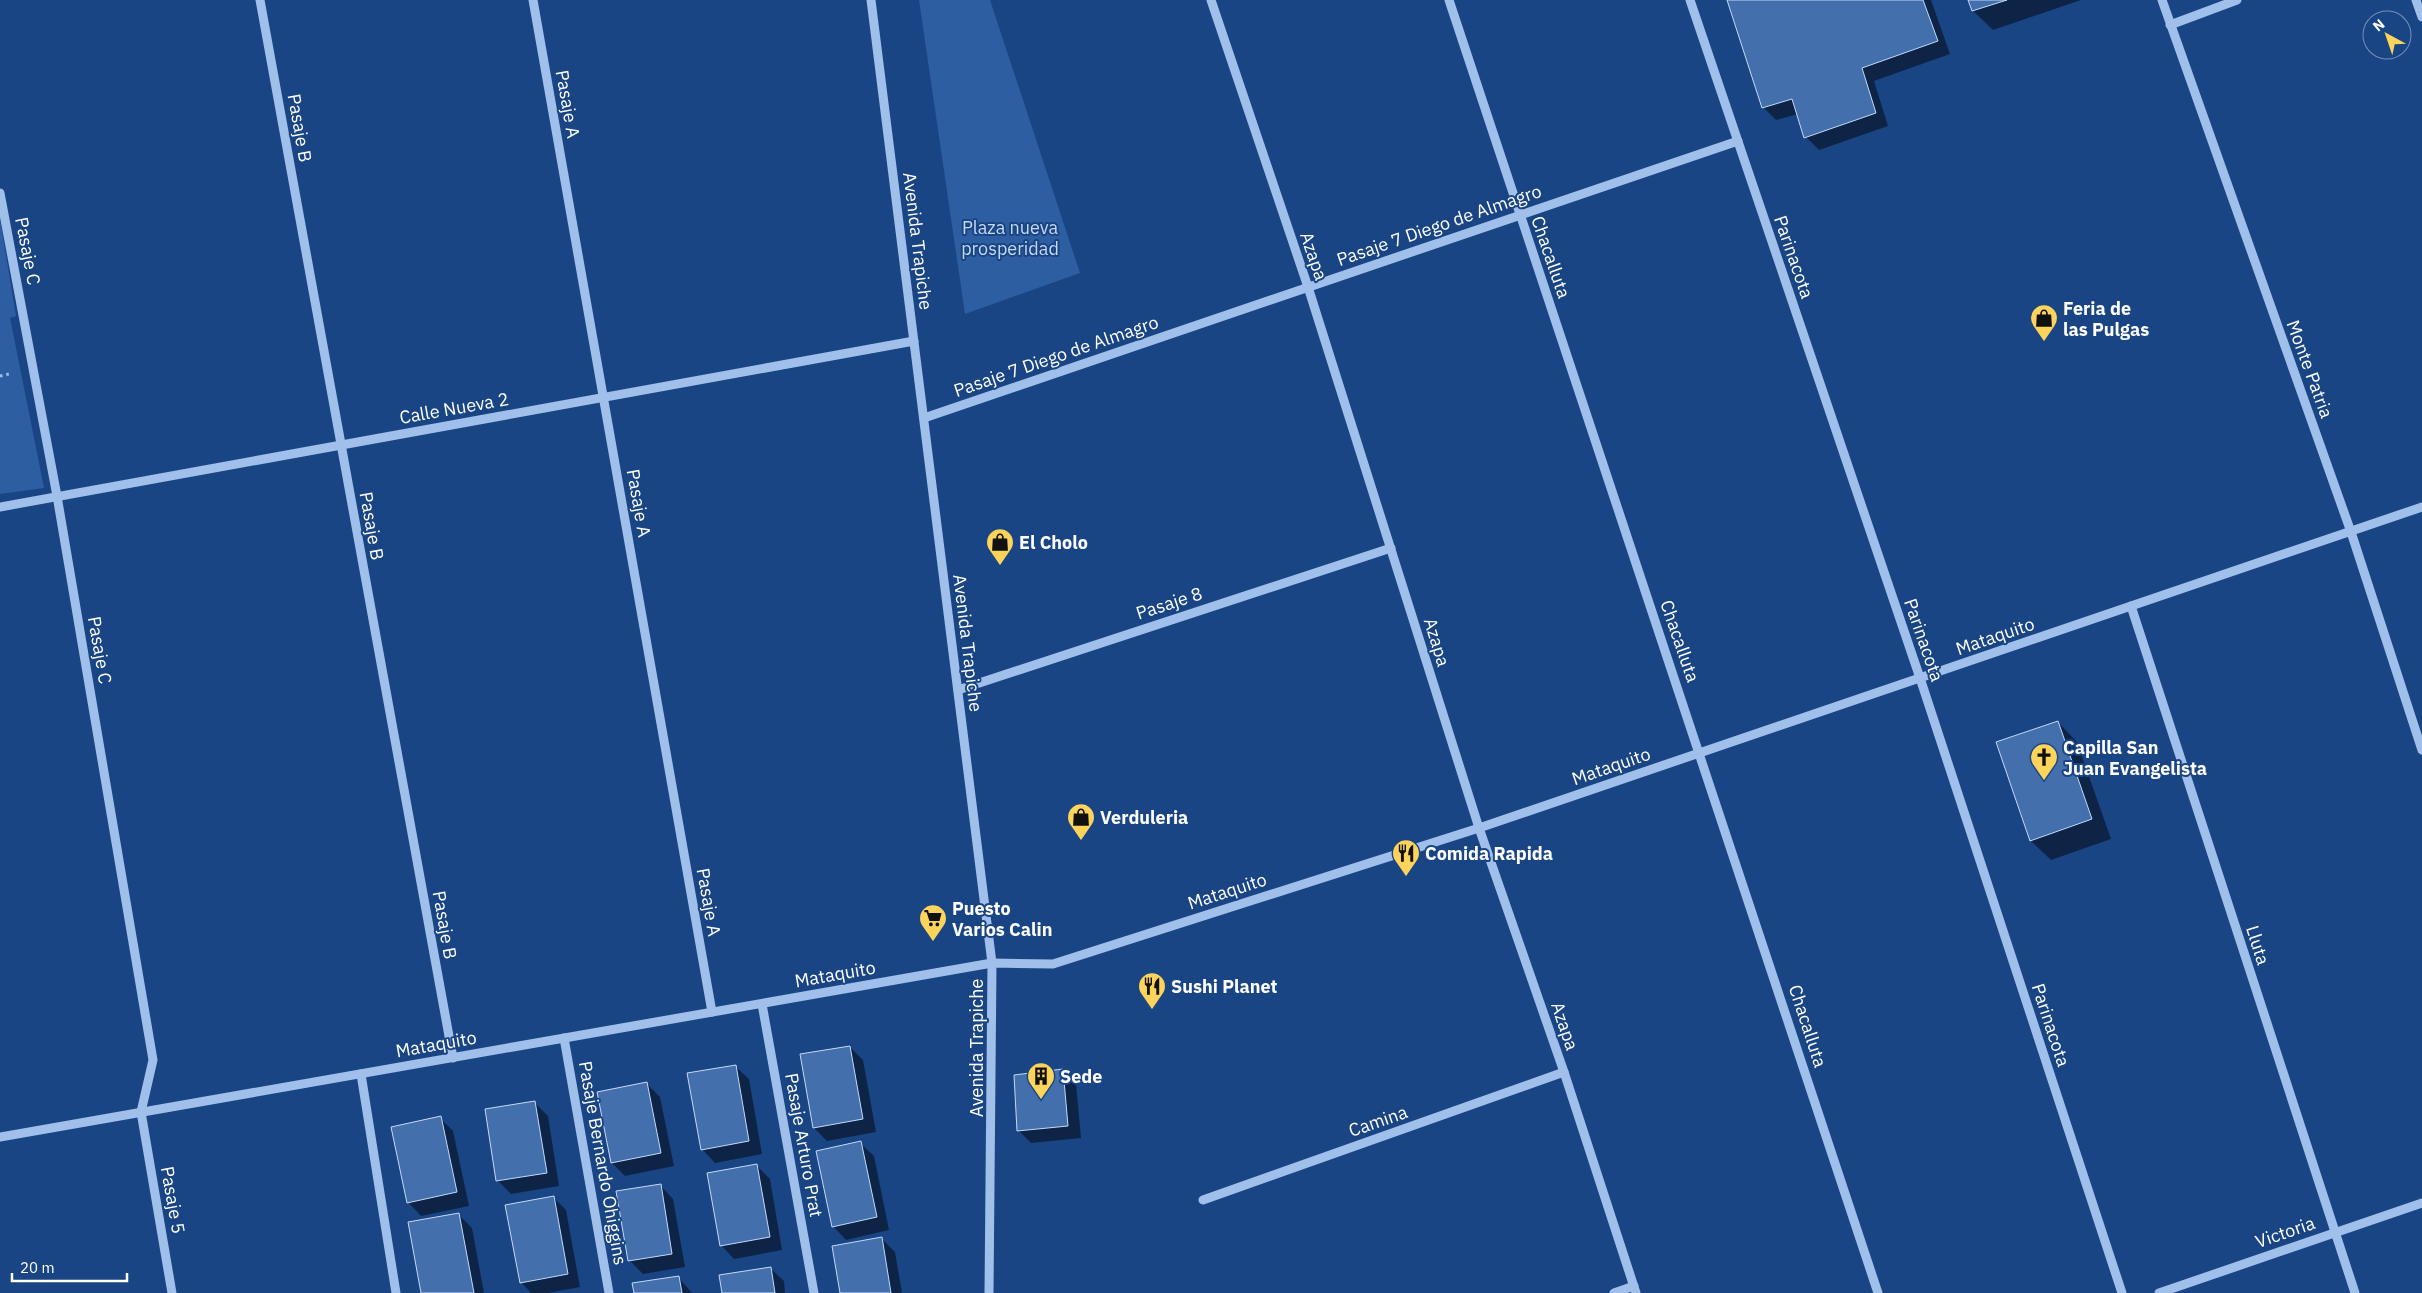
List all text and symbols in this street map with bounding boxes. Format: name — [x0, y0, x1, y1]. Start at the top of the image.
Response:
north arrow — [2362, 10, 2412, 60]
text: N — [2369, 15, 2388, 35]
street label: Pasaje A — [551, 68, 585, 140]
street label: Pasaje B — [283, 92, 317, 164]
street label: Avenida Trapiche — [898, 171, 938, 311]
street label: Pasaje 7 Diego de Almagro — [1334, 179, 1544, 271]
street label: Parinacota — [1769, 212, 1819, 302]
street label: Chacalluta — [1526, 213, 1576, 302]
street label: Pasaje C — [10, 215, 46, 287]
park label: Plaza nueva prosperidad — [961, 216, 1059, 260]
street label: Azapa — [1295, 229, 1333, 284]
place label: Feria de las Pulgas — [2063, 297, 2149, 341]
shop icon: Feria de las Pulgas — [2029, 303, 2059, 342]
street label: Pasaje 7 Diego de Almagro — [951, 310, 1161, 402]
street label: Monte Patria — [2282, 317, 2338, 422]
street label: Calle Nueva 2 — [398, 387, 510, 429]
street label: Pasaje A — [622, 467, 656, 539]
street label: Pasaje B — [355, 490, 389, 562]
shop icon: El Cholo — [985, 527, 1015, 566]
place label: El Cholo — [1019, 531, 1088, 554]
street label: Avenida Trapiche — [948, 573, 988, 713]
street label: Pasaje 8 — [1133, 582, 1205, 624]
street label: Parinacota — [1899, 595, 1949, 685]
street label: Chacalluta — [1655, 597, 1705, 686]
street label: Mataquito — [1953, 612, 2037, 660]
street label: Pasaje C — [83, 614, 117, 686]
street label: Azapa — [1419, 615, 1455, 670]
place label: Capilla San Juan Evangelista — [2063, 736, 2207, 780]
street label: Mataquito — [1569, 742, 1653, 790]
church icon: Capilla San Juan Evangelista — [2029, 742, 2059, 781]
shop icon: Verduleria — [1066, 802, 1096, 841]
place label: Verduleria — [1100, 806, 1188, 829]
restaurant icon: Comida Rapida — [1391, 838, 1421, 877]
place label: Comida Rapida — [1425, 842, 1553, 865]
street label: Pasaje A — [692, 866, 726, 938]
street label: Mataquito — [1185, 867, 1269, 915]
street label: Pasaje B — [428, 889, 462, 961]
place label: Puesto Varios Calin — [952, 897, 1052, 941]
supermarket icon: Puesto Varios Calin — [918, 903, 948, 942]
street label: Lluta — [2241, 922, 2275, 968]
street label: Mataquito — [793, 956, 877, 992]
restaurant icon: Sushi Planet — [1137, 971, 1167, 1010]
place label: Sushi Planet — [1171, 975, 1278, 998]
street label: Avenida Trapiche — [965, 979, 988, 1117]
street label: Parinacota — [2027, 980, 2075, 1070]
street label: Chacalluta — [1784, 982, 1832, 1071]
street label: Azapa — [1546, 999, 1584, 1054]
street label: Mataquito — [394, 1026, 478, 1062]
street label: Pasaje Bernardo Ohiggins — [574, 1059, 632, 1267]
building icon: Sede — [1026, 1061, 1056, 1100]
place label: Sede — [1060, 1065, 1102, 1088]
street label: Pasaje Arturo Prat — [780, 1071, 828, 1219]
street label: Camina — [1345, 1100, 1411, 1142]
street label: Pasaje 5 — [156, 1164, 190, 1236]
street label: Victoria — [2252, 1211, 2318, 1253]
scale bar — [12, 1250, 128, 1282]
text: 20 m — [20, 1258, 55, 1277]

